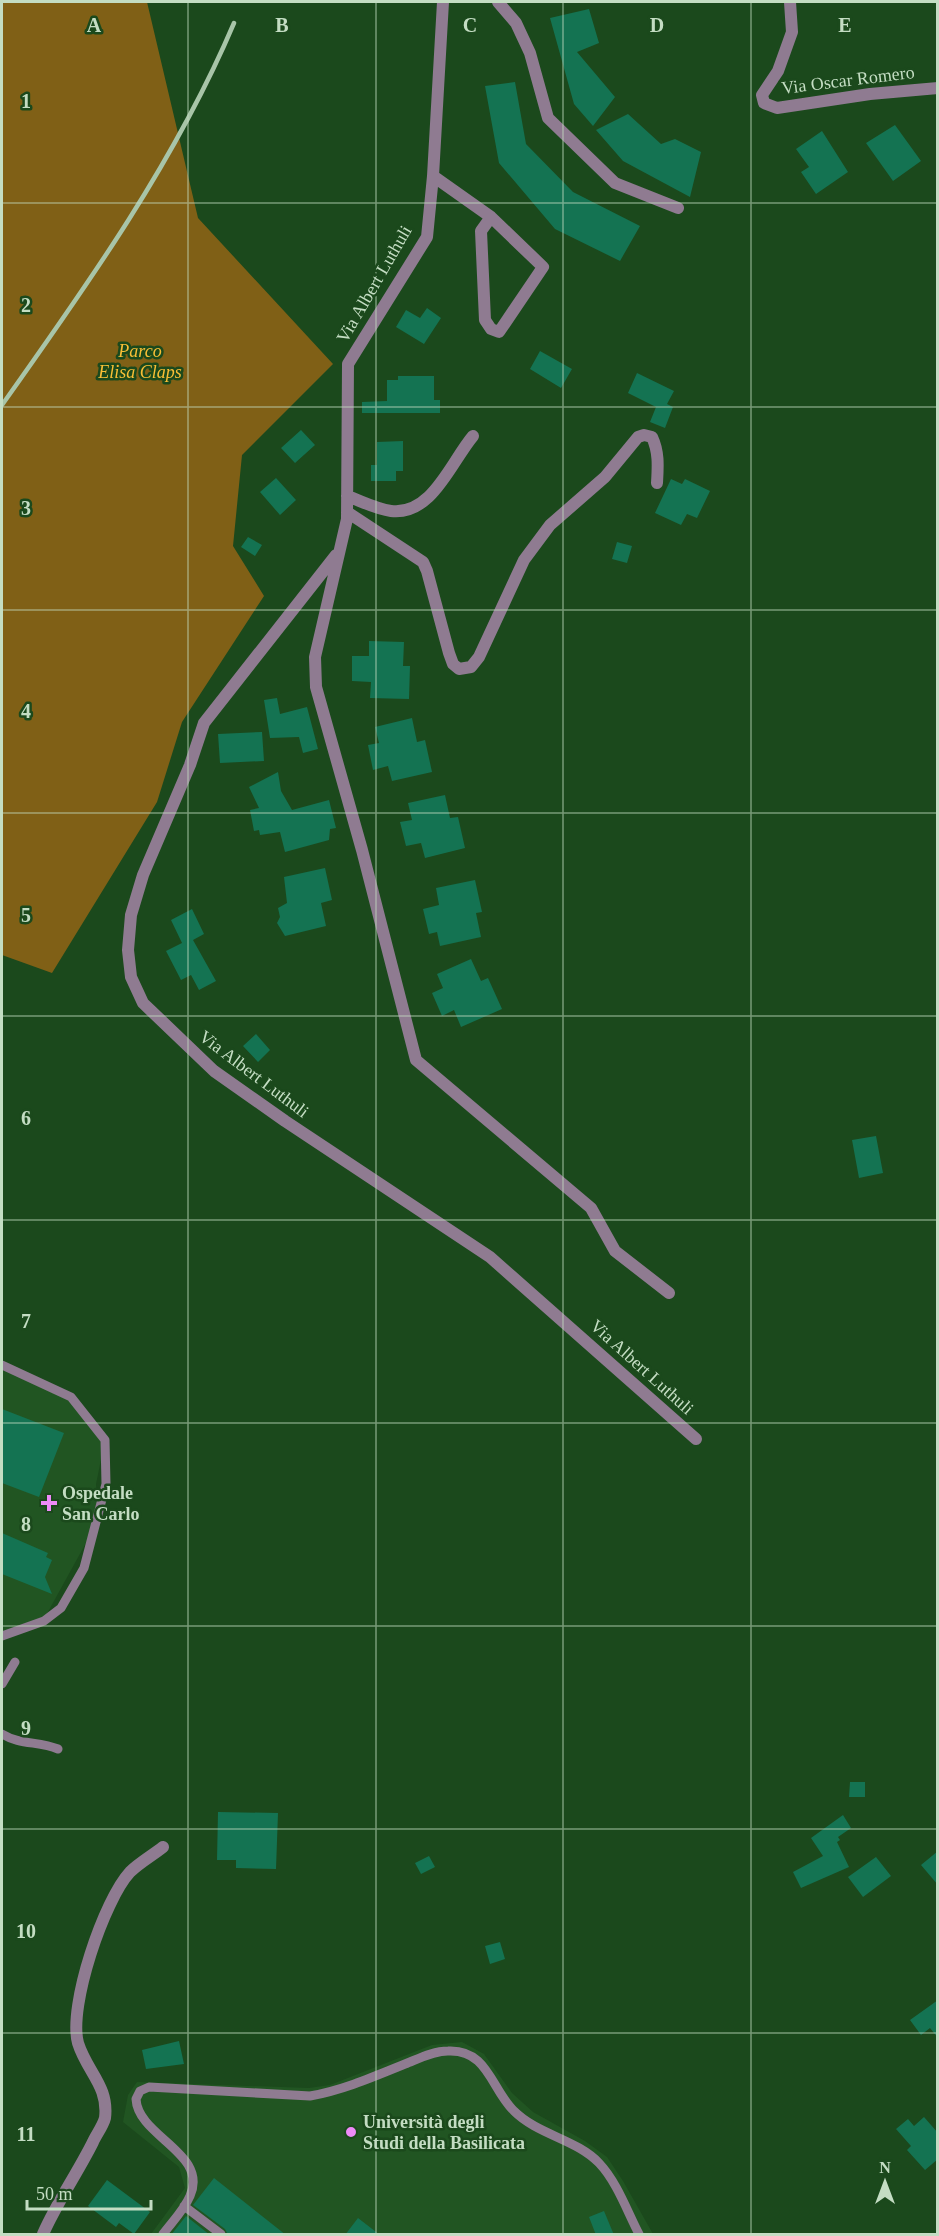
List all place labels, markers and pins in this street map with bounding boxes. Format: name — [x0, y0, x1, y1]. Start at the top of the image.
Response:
place label: Ospedale San Carlo — [62, 1483, 140, 1524]
marker: Ospedale San Carlo — [40, 1494, 58, 1512]
place label: Università degli Studi della Basilicata — [363, 2112, 525, 2153]
marker: Università degli Studi della Basilicata — [344, 2125, 358, 2139]

